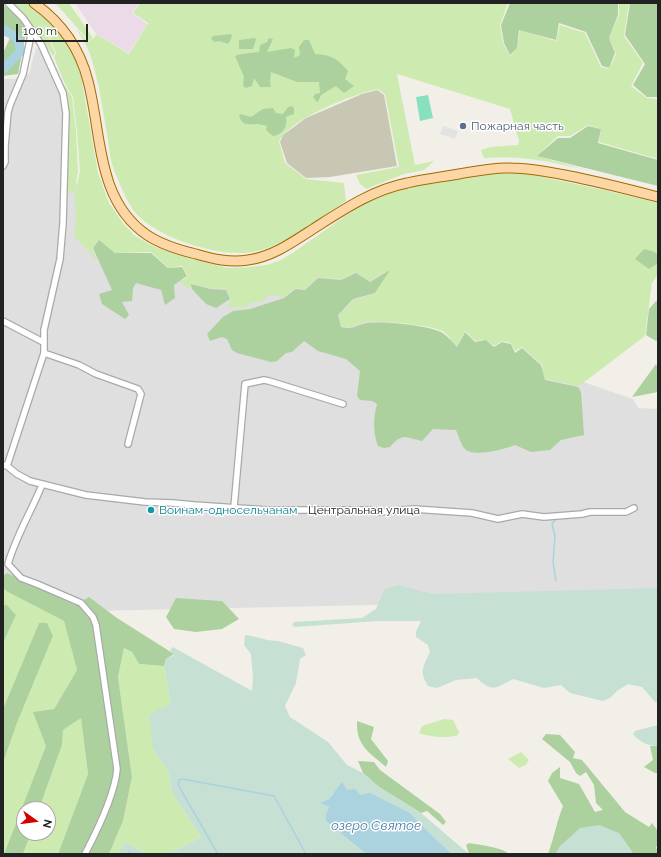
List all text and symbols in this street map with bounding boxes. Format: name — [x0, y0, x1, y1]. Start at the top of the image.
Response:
scale bar — [18, 16, 90, 42]
text: 100 m — [23, 24, 57, 38]
place label: Пожарная часть — [471, 119, 564, 133]
marker: Пожарная часть — [458, 121, 468, 131]
place label: Воинам-односельчанам — [159, 503, 297, 517]
street label: Центральная улица — [308, 503, 420, 517]
marker: Воинам-односельчанам — [146, 505, 156, 515]
north arrow — [16, 801, 56, 841]
text: N — [40, 818, 54, 829]
water label: озеро Святое — [331, 818, 421, 834]

